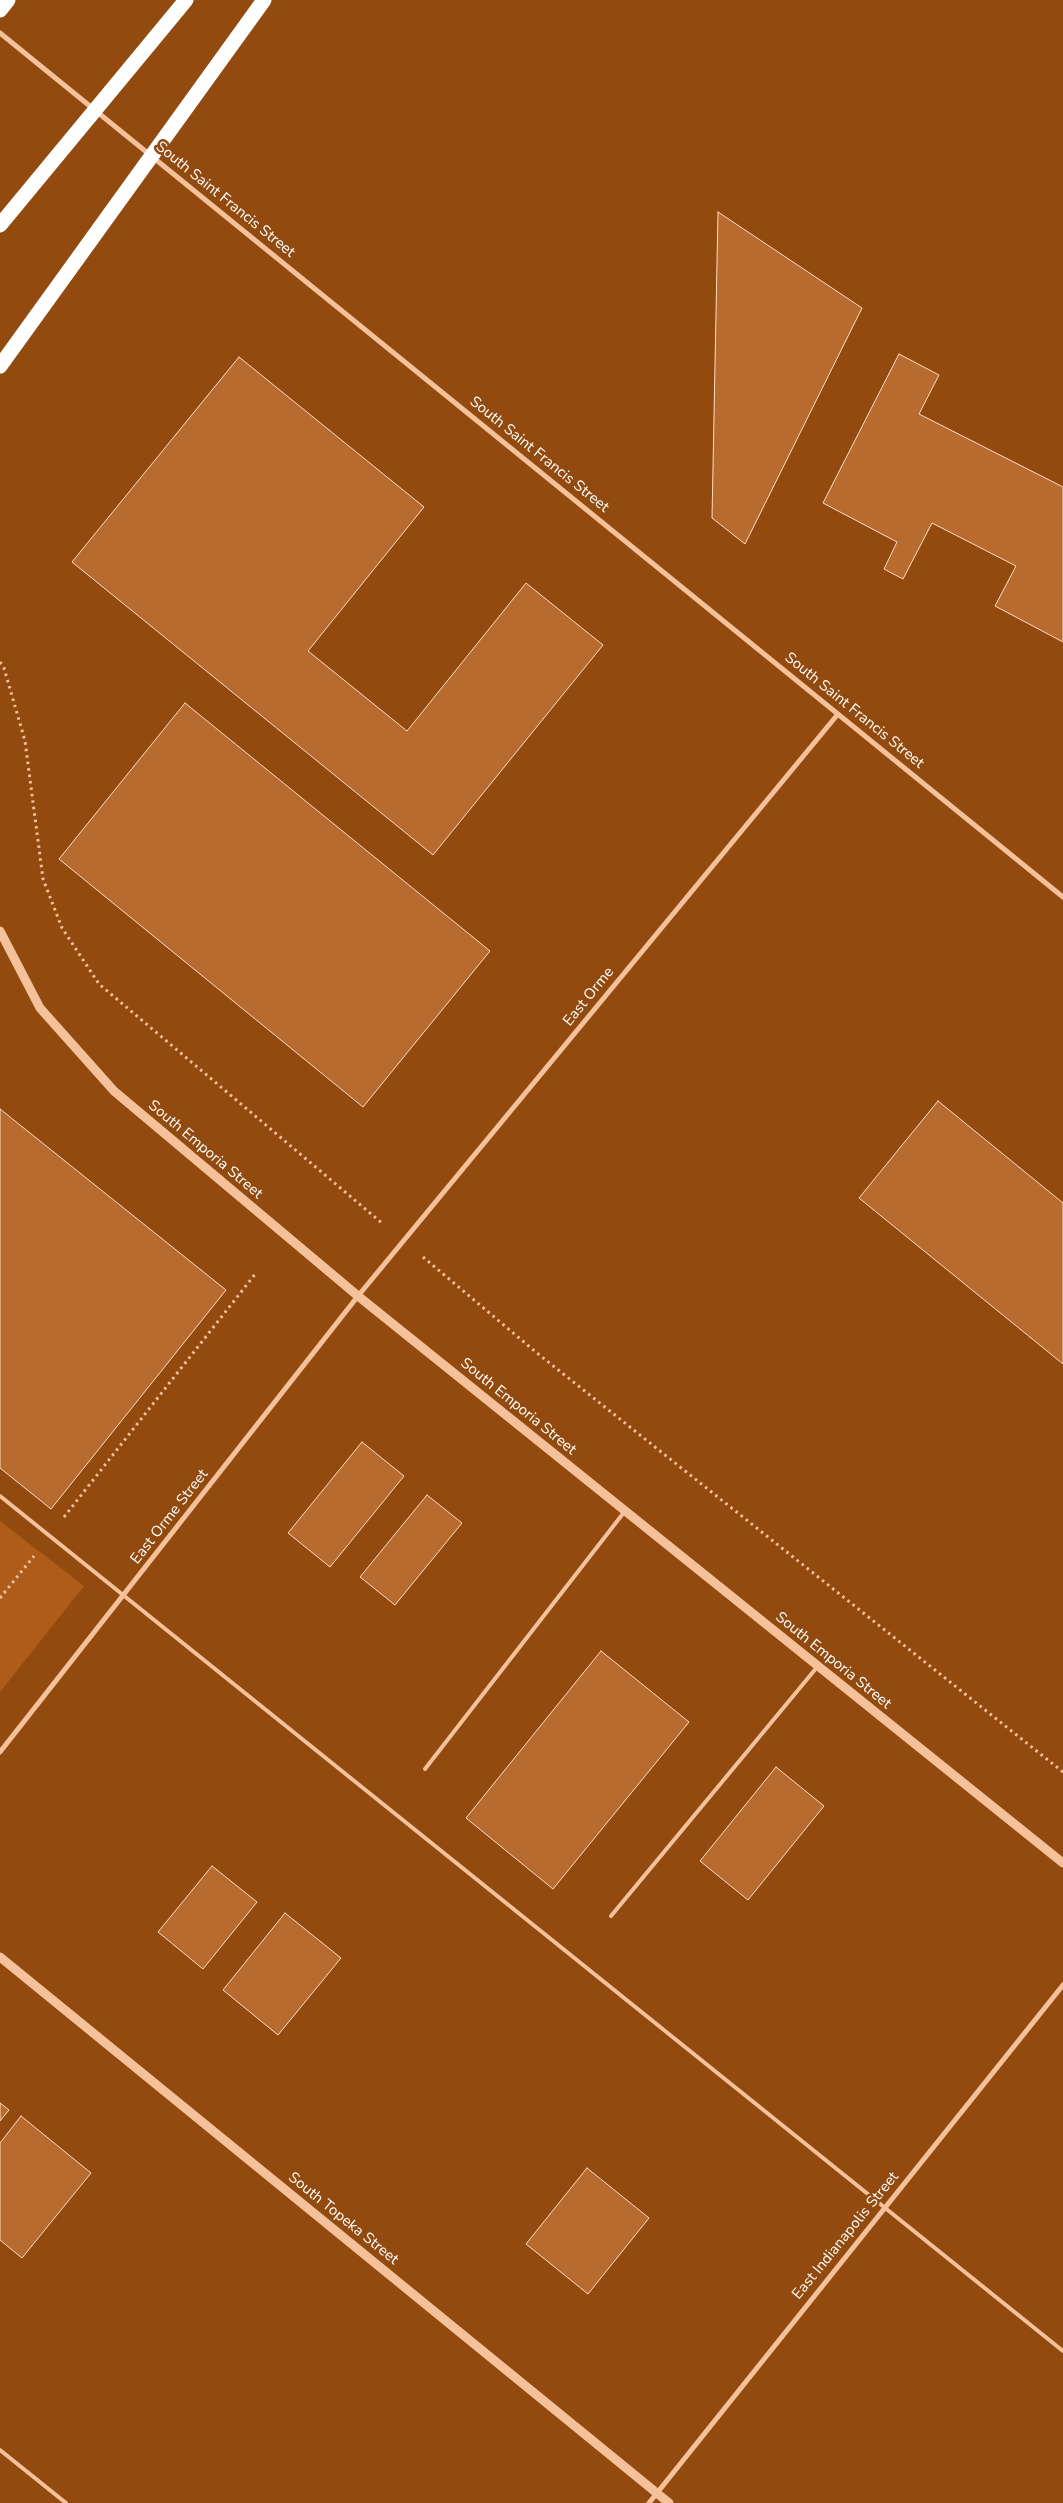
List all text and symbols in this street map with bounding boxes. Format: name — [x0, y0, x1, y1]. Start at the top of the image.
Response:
street label: South Saint Francis Street — [152, 138, 298, 262]
street label: South Saint Francis Street — [466, 393, 612, 517]
street label: South Saint Francis Street — [781, 649, 927, 773]
street label: East Orme — [560, 964, 618, 1030]
street label: South Emporia Street — [144, 1097, 266, 1203]
street label: South Emporia Street — [456, 1355, 580, 1459]
street label: East Orme Street — [127, 1466, 213, 1568]
street label: South Emporia Street — [771, 1609, 895, 1713]
street label: South Topeka Street — [284, 2169, 402, 2269]
street label: East Indianapolis Street — [789, 2169, 903, 2303]

